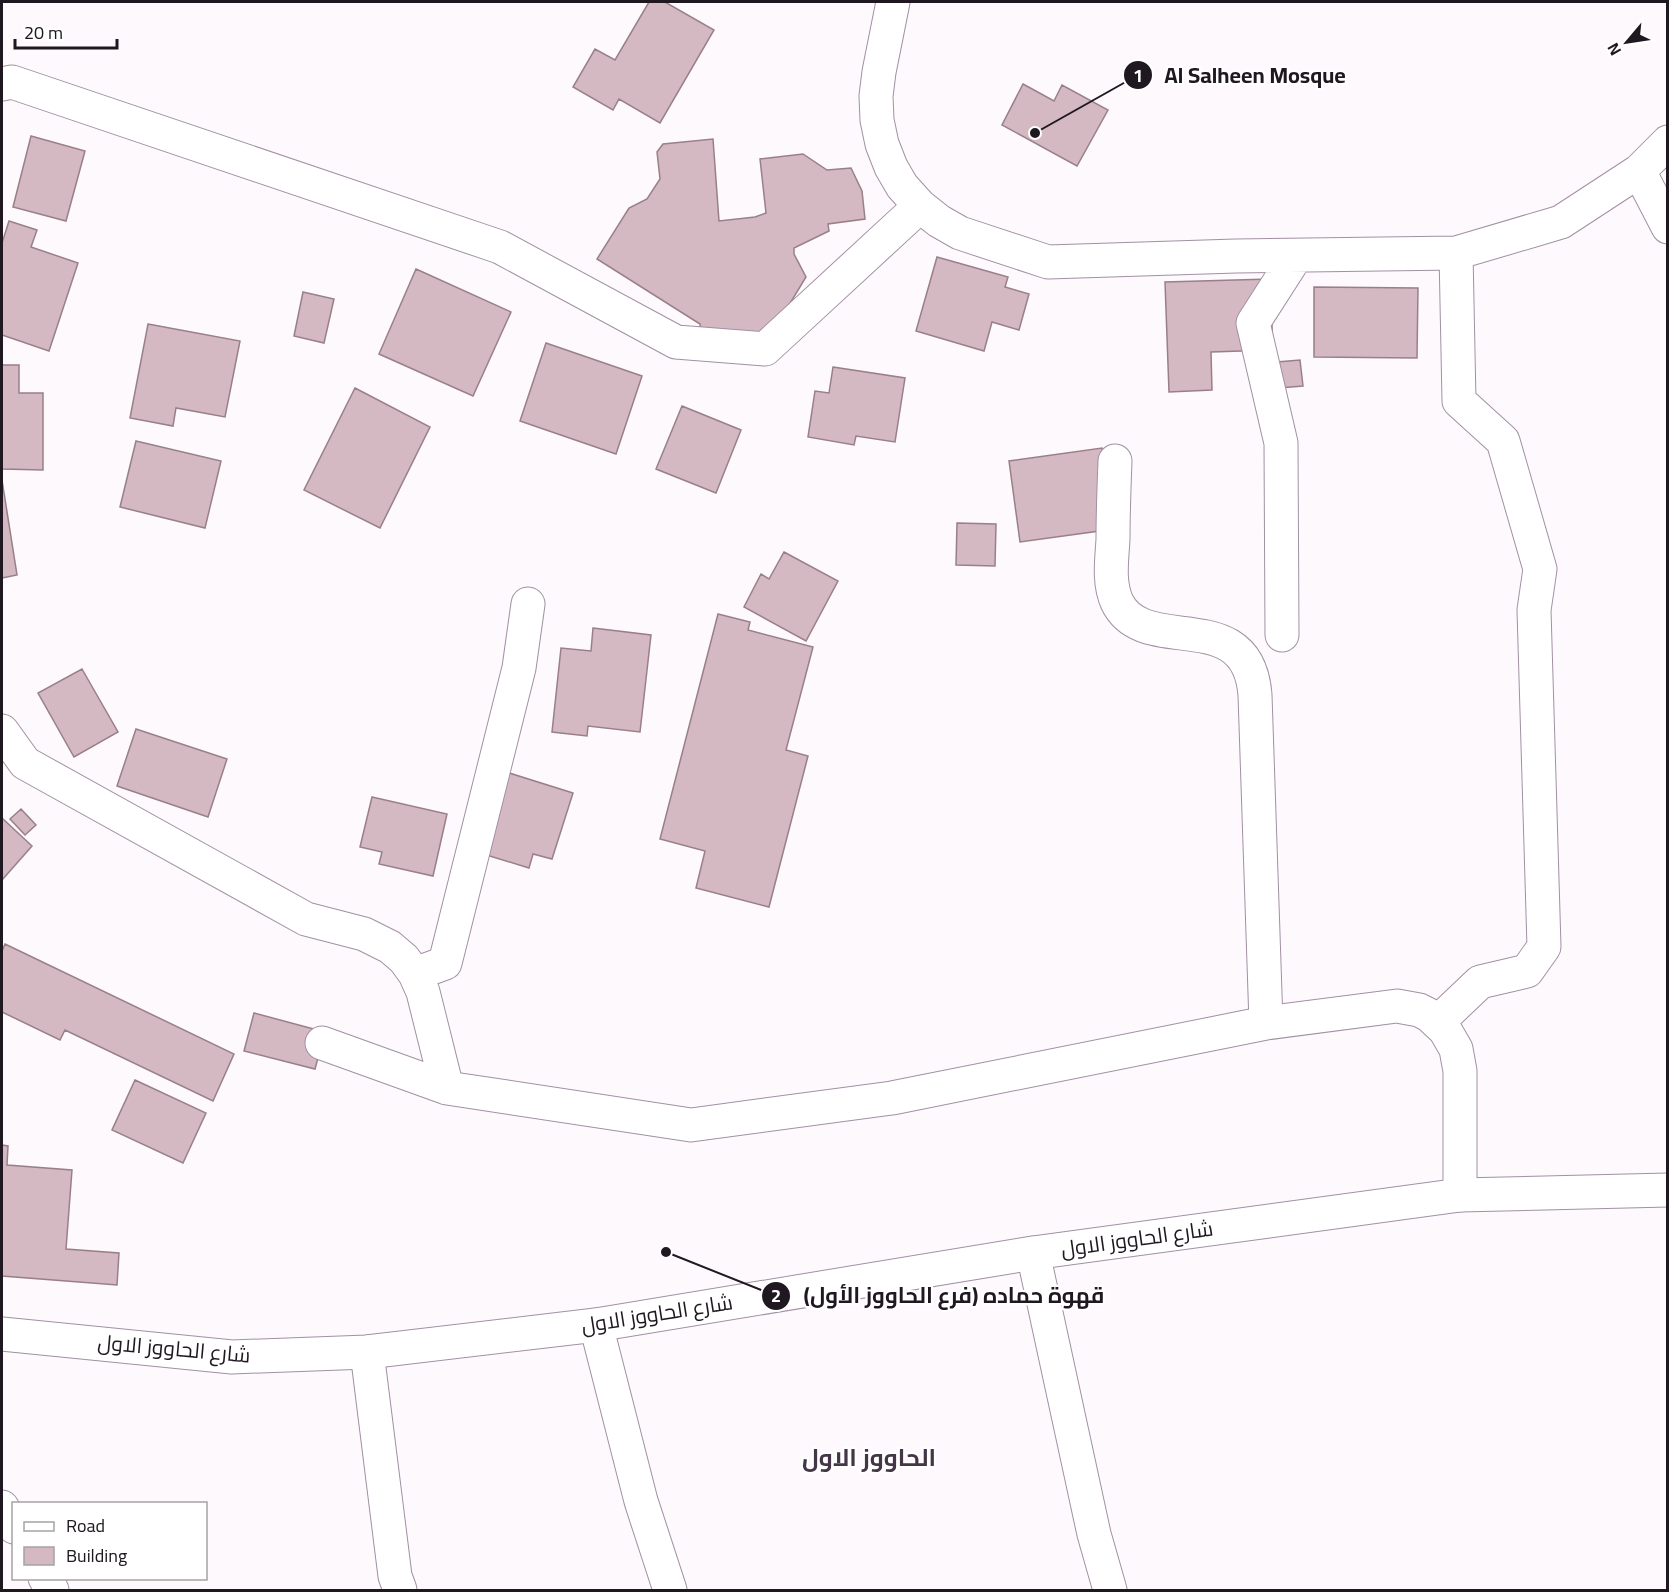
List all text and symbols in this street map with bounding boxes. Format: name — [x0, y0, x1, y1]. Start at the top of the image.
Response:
scale bar — [15, 12, 117, 50]
north arrow — [1597, 12, 1657, 72]
text: 20 m — [24, 16, 63, 49]
text: N — [1598, 37, 1630, 61]
text: Al Salheen Mosque — [1164, 54, 1346, 96]
callout: Al Salheen Mosque — [1123, 55, 1358, 95]
text: 1 — [1133, 59, 1143, 92]
street label: شارع الحاووز الاول — [1058, 1209, 1216, 1268]
text: قهوة حماده (فرع الحاووز الأول) — [804, 1274, 1104, 1316]
callout: قهوة حماده (فرع الحاووز الأول) — [761, 1276, 1116, 1316]
text: 2 — [771, 1279, 781, 1312]
street label: شارع الحاووز الاول — [578, 1282, 736, 1345]
street label: شارع الحاووز الاول — [96, 1322, 252, 1375]
district label: الحاووز الاول — [802, 1435, 936, 1480]
legend — [12, 1502, 207, 1580]
text: Road — [66, 1509, 105, 1542]
text: Building — [66, 1539, 127, 1572]

